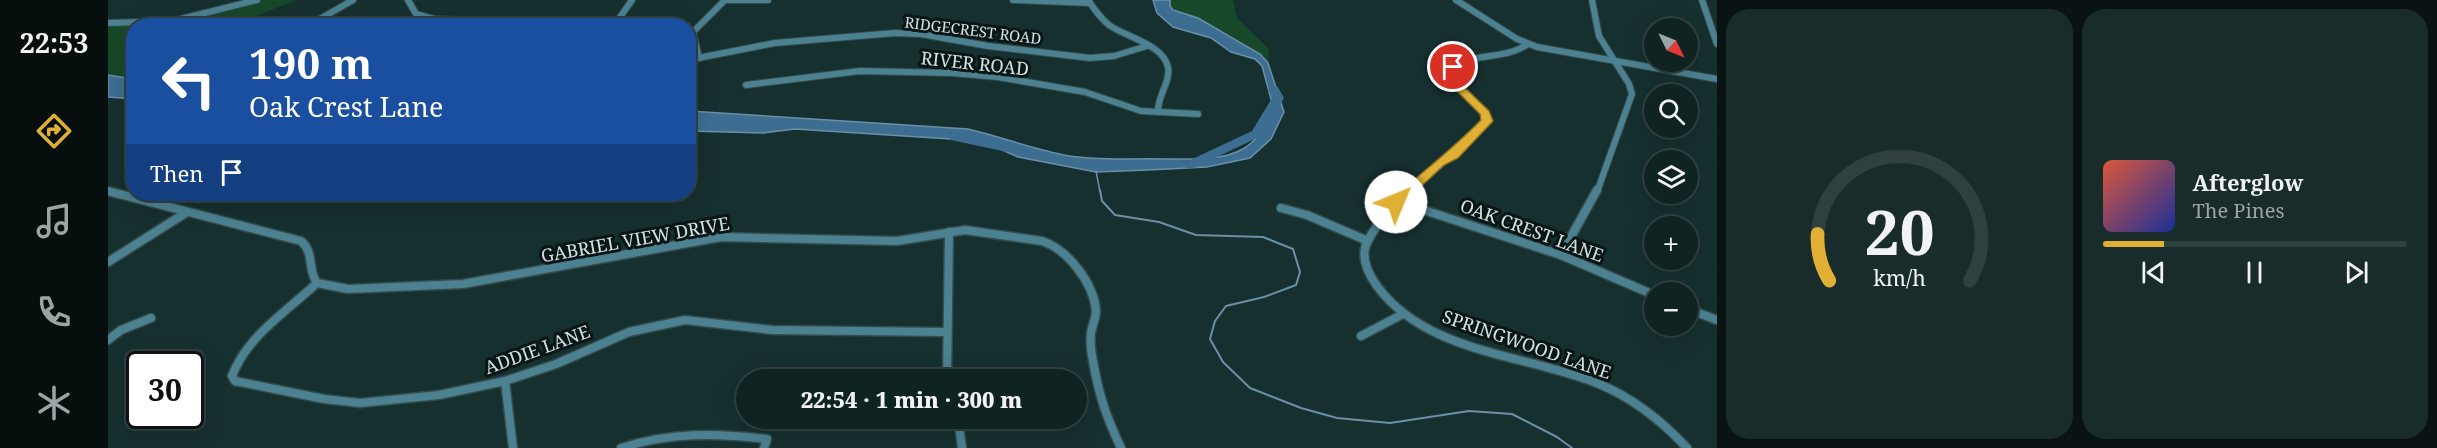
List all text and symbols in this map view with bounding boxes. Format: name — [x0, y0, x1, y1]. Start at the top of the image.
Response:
street label: RIDGECREST ROAD — [904, 12, 1043, 48]
north arrow — [1644, 18, 1698, 72]
map controls — [1644, 18, 1698, 336]
text: 22:53 — [19, 24, 89, 61]
text: 190 m — [249, 34, 373, 91]
pin — [1427, 41, 1478, 92]
icon: left — [150, 42, 228, 120]
street label: RIVER ROAD — [920, 45, 1030, 81]
icon: arrive — [1436, 50, 1469, 83]
button: search — [1644, 84, 1698, 138]
text: Oak Crest Lane — [249, 88, 443, 125]
icon: directions — [33, 110, 75, 152]
button: layers — [1644, 150, 1698, 204]
icon: arrive — [215, 156, 248, 189]
text: Then — [150, 158, 203, 188]
text: Afterglow — [2193, 167, 2303, 197]
position arrow — [1364, 170, 1428, 234]
text: 20 — [1864, 188, 1935, 273]
street label: OAK CREST LANE — [1457, 193, 1607, 267]
text: The Pines — [2193, 197, 2284, 224]
icon: music — [33, 200, 75, 242]
street label: GABRIEL VIEW DRIVE — [539, 211, 731, 267]
button: + — [1644, 216, 1698, 270]
icon: previous — [2137, 256, 2170, 289]
icon: pause — [2238, 256, 2271, 289]
icon: next — [2340, 256, 2373, 289]
text: km/h — [1873, 263, 1926, 292]
button: − — [1644, 282, 1698, 336]
icon: phone — [33, 291, 75, 333]
street label: SPRINGWOOD LANE — [1439, 304, 1615, 384]
street label: ADDIE LANE — [481, 319, 593, 379]
speed limit sign: 30 — [126, 351, 204, 429]
icon: climate — [33, 382, 75, 424]
text: 22:54 · 1 min · 300 m — [801, 384, 1022, 414]

